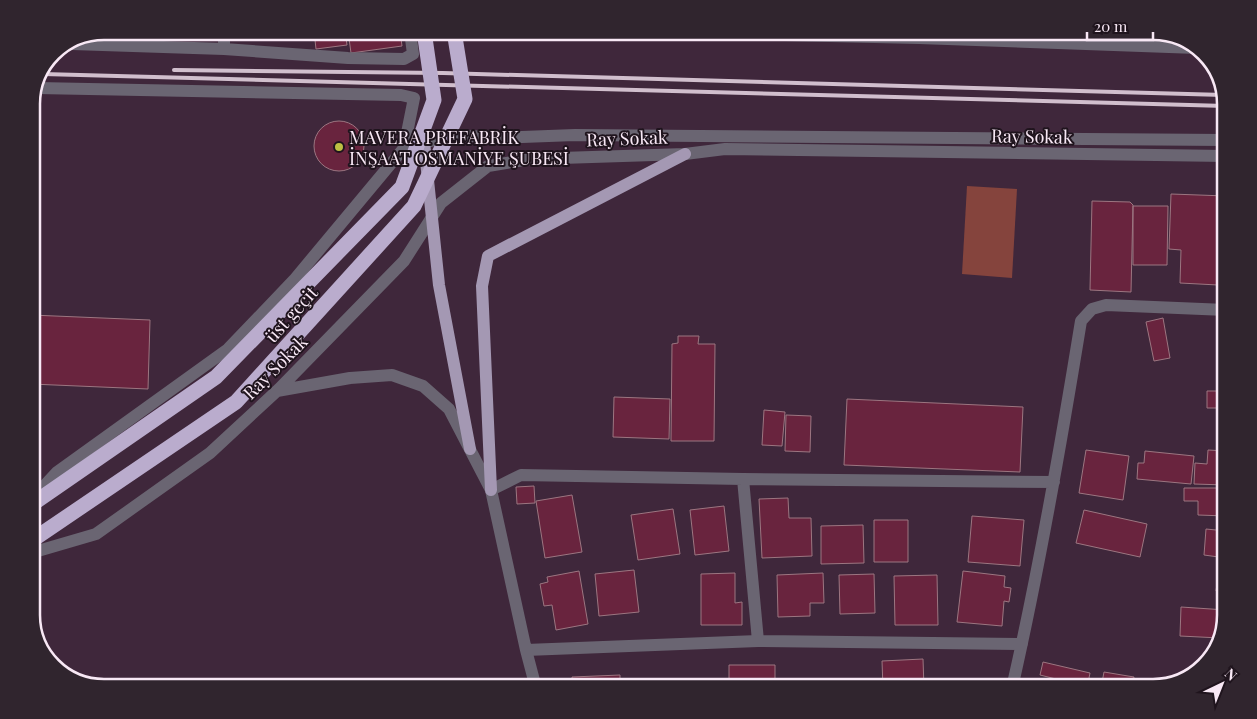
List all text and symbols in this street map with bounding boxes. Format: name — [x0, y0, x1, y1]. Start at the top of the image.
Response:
scale bar — [1087, 10, 1153, 42]
text: 20 m — [1094, 16, 1128, 36]
street label: Ray Sokak — [991, 123, 1073, 149]
place label: MAVERA PREFABRİK İNŞAAT OSMANİYE ŞUBESİ — [349, 125, 569, 170]
street label: Ray Sokak — [586, 125, 668, 151]
marker: MAVERA PREFABRİK İNŞAAT OSMANİYE ŞUBESİ — [333, 141, 345, 153]
street label: üst geçit — [259, 280, 323, 347]
street label: Ray Sokak — [238, 330, 312, 404]
north arrow — [1197, 659, 1247, 709]
text: N — [1221, 664, 1241, 685]

